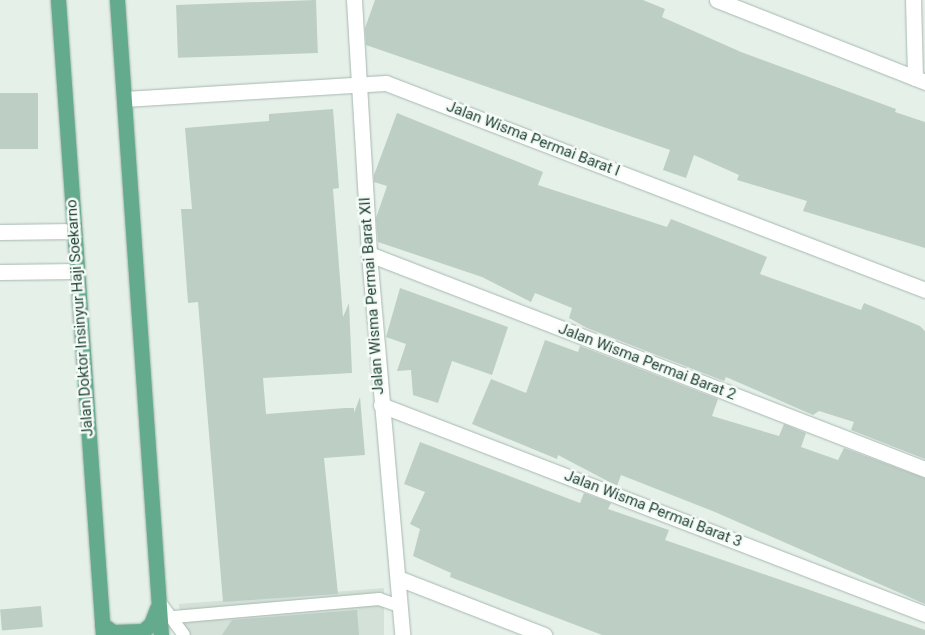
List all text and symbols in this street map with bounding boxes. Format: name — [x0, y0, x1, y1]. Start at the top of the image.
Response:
street label: Jalan Wisma Permai Barat I — [444, 98, 622, 180]
street label: Jalan Wisma Permai Barat XII — [356, 197, 388, 395]
street label: Jalan Doktor Insinyur Haji Soekarno — [63, 199, 97, 437]
street label: Jalan Wisma Permai Barat 2 — [556, 320, 738, 404]
street label: Jalan Wisma Permai Barat 3 — [562, 467, 744, 551]

